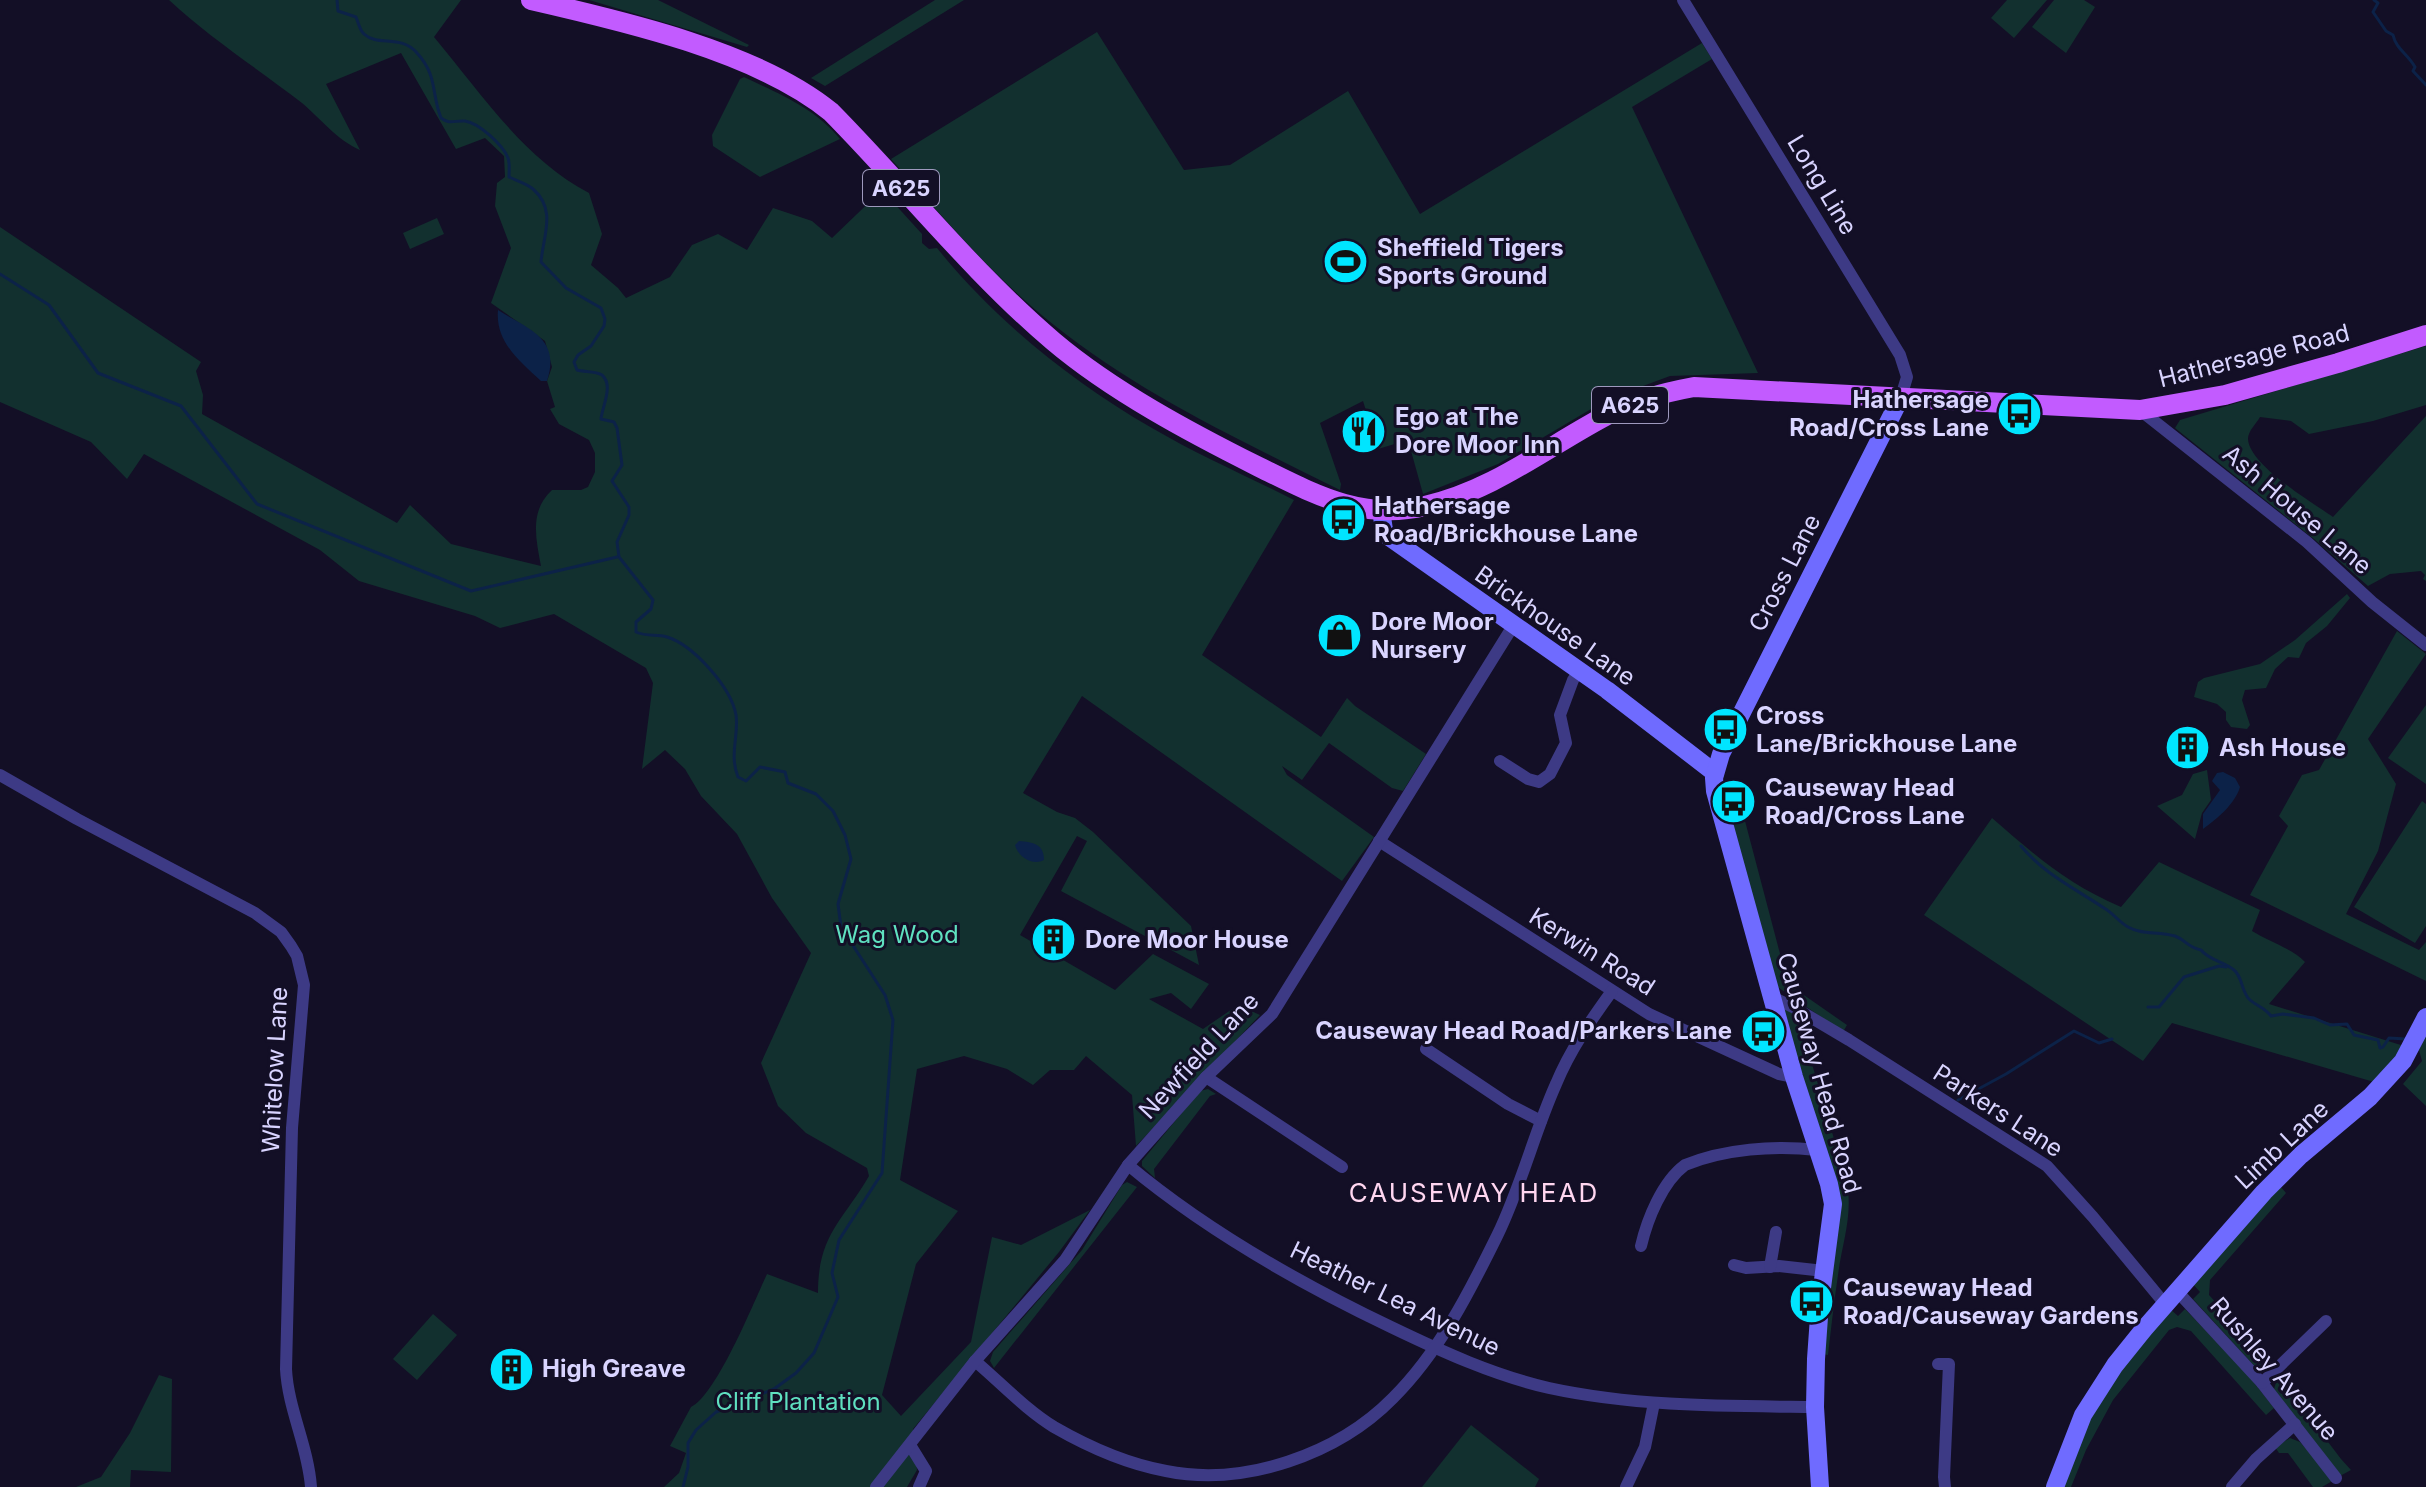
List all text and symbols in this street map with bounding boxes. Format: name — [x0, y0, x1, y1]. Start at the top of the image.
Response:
street label: Long Line — [1781, 130, 1863, 240]
road number: A625 — [863, 170, 939, 206]
place label: Sheffield Tigers Sports Ground — [1377, 233, 1564, 290]
sports icon: Sheffield Tigers Sports Ground — [1322, 238, 1370, 286]
street label: Hathersage Road — [2155, 318, 2352, 393]
place label: Hathersage Road/Cross Lane — [1789, 385, 1989, 442]
road number: A625 — [1592, 387, 1668, 423]
bus stop icon: Hathersage Road/Cross Lane — [1996, 390, 2044, 438]
place label: Ego at The Dore Moor Inn — [1395, 402, 1560, 459]
restaurant icon: Ego at The Dore Moor Inn — [1340, 407, 1388, 455]
street label: Ash House Lane — [2217, 439, 2378, 580]
place label: Hathersage Road/Brickhouse Lane — [1374, 491, 1638, 548]
bus stop icon: Hathersage Road/Brickhouse Lane — [1319, 496, 1367, 544]
street label: Cross Lane — [1743, 509, 1827, 636]
street label: Brickhouse Lane — [1469, 559, 1641, 692]
place label: Dore Moor Nursery — [1371, 607, 1494, 664]
shop icon: Dore Moor Nursery — [1316, 612, 1364, 660]
place label: Cross Lane/Brickhouse Lane — [1756, 701, 2017, 758]
bus stop icon: Cross Lane/Brickhouse Lane — [1701, 706, 1749, 754]
building icon: Ash House — [2164, 724, 2212, 772]
place label: Ash House — [2219, 733, 2346, 762]
place label: Causeway Head Road/Cross Lane — [1765, 773, 1965, 830]
bus stop icon: Causeway Head Road/Cross Lane — [1710, 778, 1758, 826]
street label: Kerwin Road — [1524, 901, 1660, 1002]
building icon: Dore Moor House — [1030, 916, 1078, 964]
park label: Wag Wood — [835, 920, 959, 949]
place label: Dore Moor House — [1085, 925, 1289, 954]
street label: Causeway Head Road — [1771, 949, 1868, 1197]
street label: Whitelow Lane — [256, 986, 293, 1154]
street label: Newfield Lane — [1133, 986, 1265, 1125]
bus stop icon: Causeway Head Road/Parkers Lane — [1739, 1007, 1787, 1055]
place label: Causeway Head Road/Parkers Lane — [1315, 1016, 1732, 1045]
street label: Parkers Lane — [1928, 1058, 2068, 1163]
street label: Limb Lane — [2229, 1094, 2334, 1195]
district label: CAUSEWAY HEAD — [1349, 1177, 1599, 1208]
street label: Heather Lea Avenue — [1286, 1235, 1505, 1362]
place label: Causeway Head Road/Causeway Gardens — [1843, 1273, 2139, 1330]
bus stop icon: Causeway Head Road/Causeway Gardens — [1788, 1278, 1836, 1326]
street label: Rushley Avenue — [2204, 1291, 2344, 1446]
building icon: High Greave — [487, 1345, 535, 1393]
place label: High Greave — [542, 1354, 686, 1383]
park label: Cliff Plantation — [715, 1387, 881, 1416]

